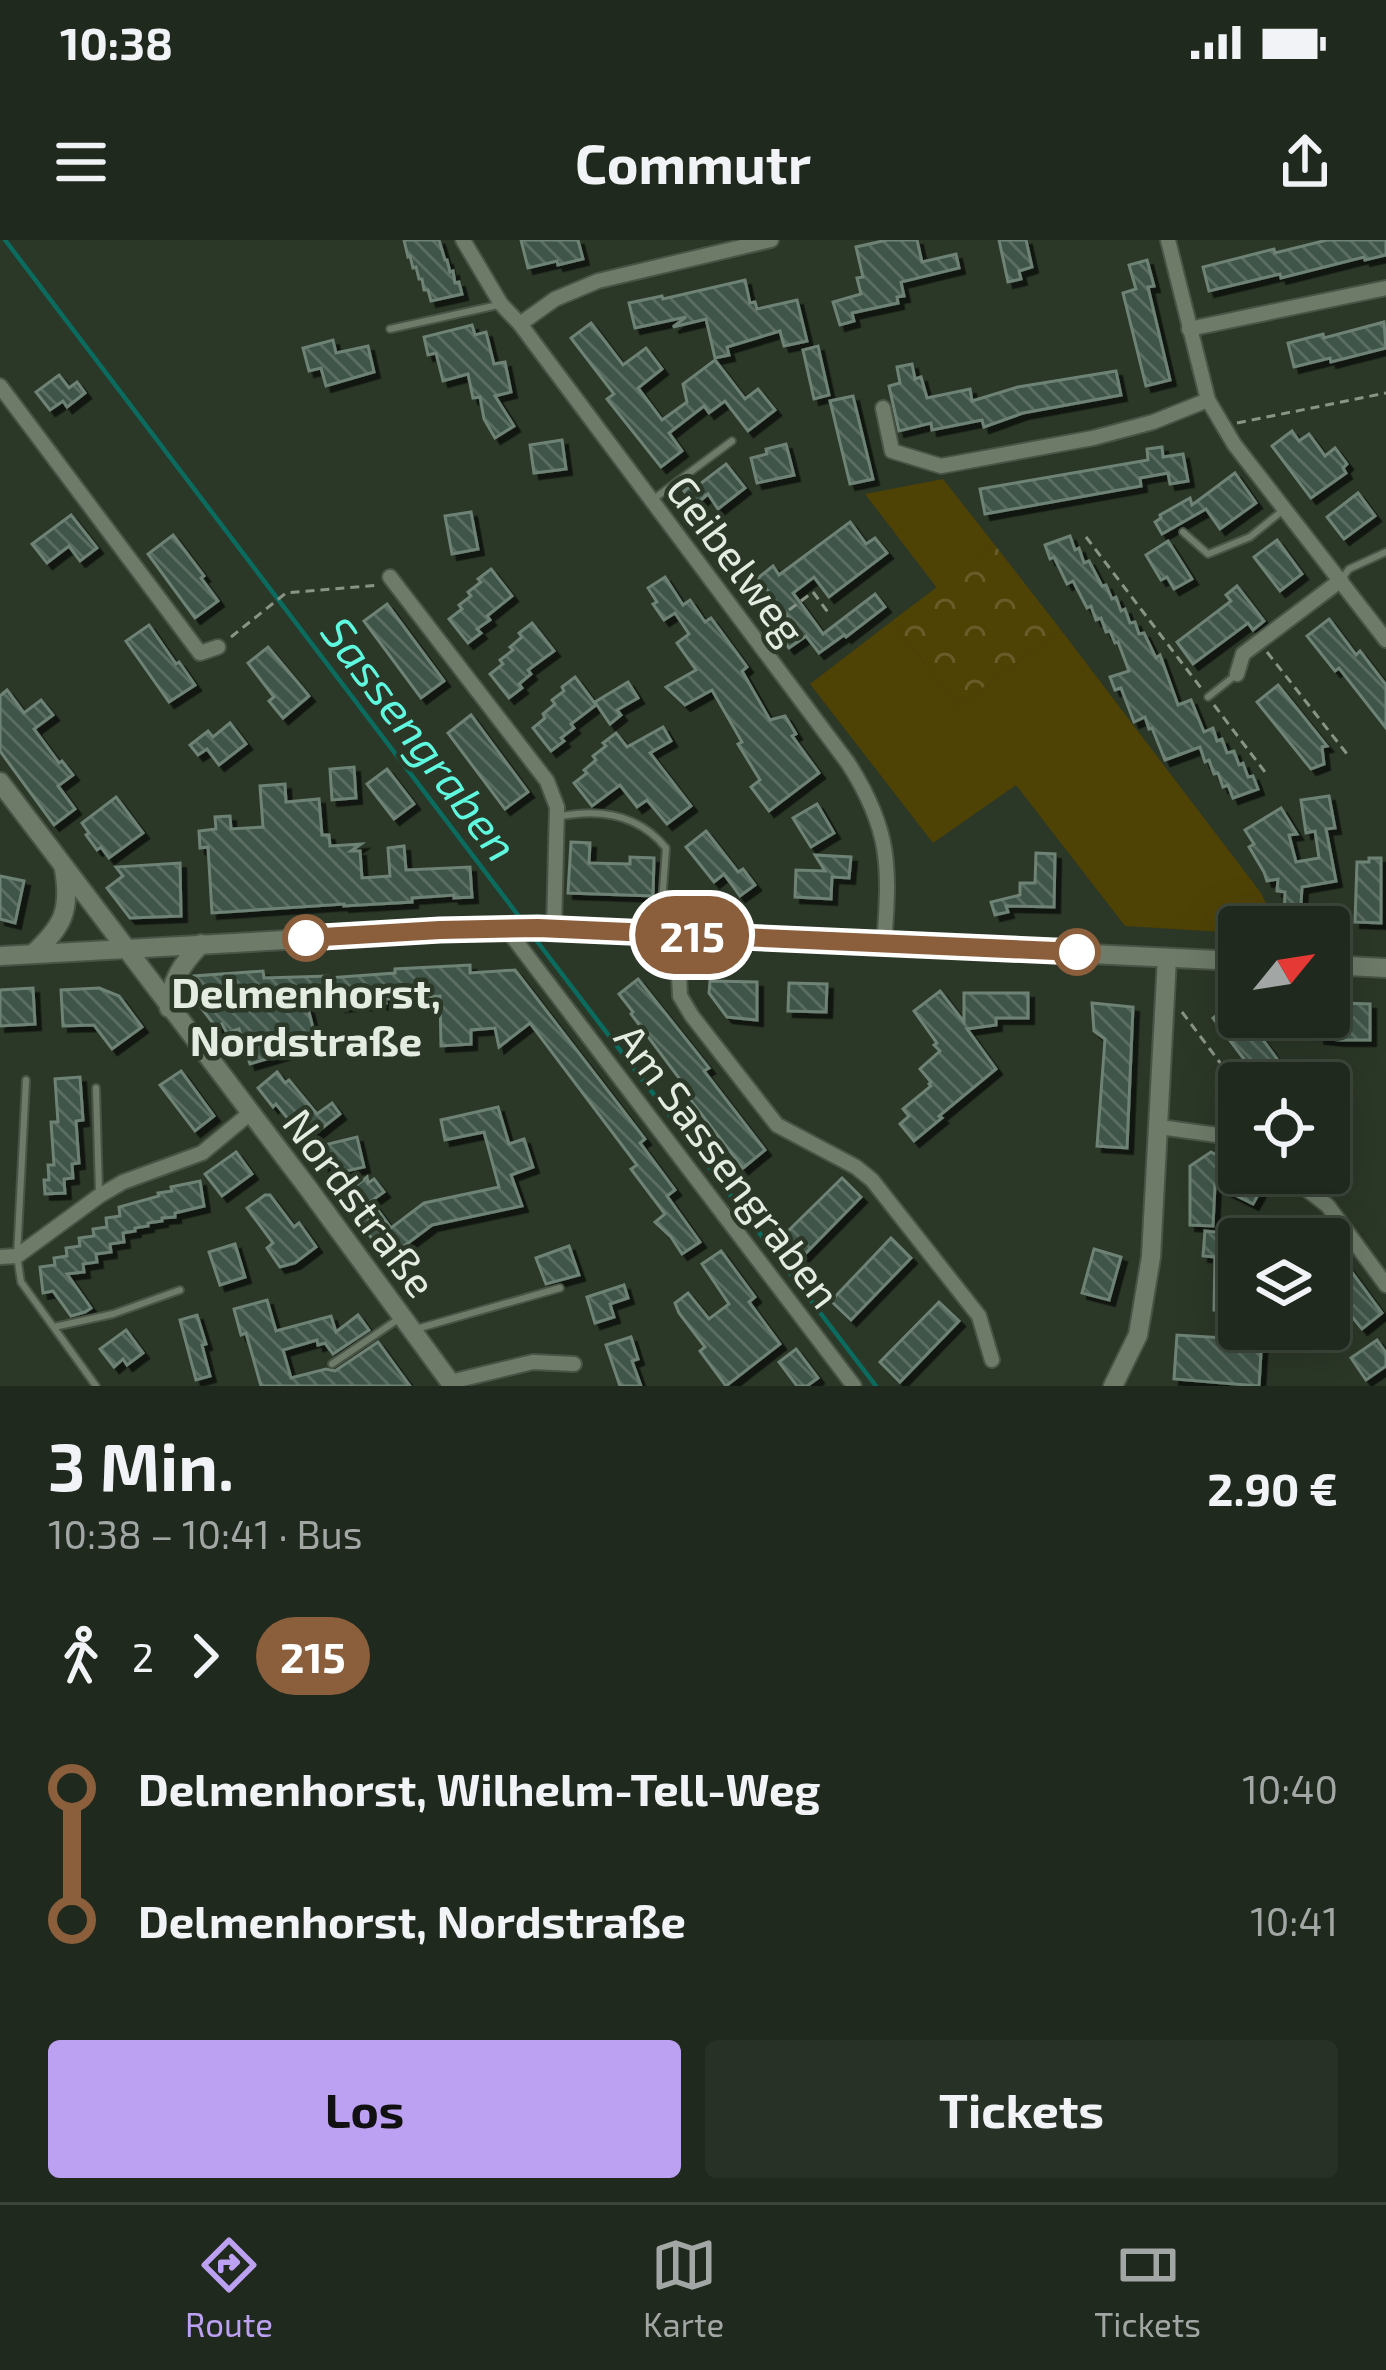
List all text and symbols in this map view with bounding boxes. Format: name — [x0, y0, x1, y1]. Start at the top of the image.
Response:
text: 10:38 — [60, 15, 173, 69]
icon: menu — [48, 129, 114, 195]
icon: share — [1272, 129, 1338, 195]
text: Commutr — [575, 130, 811, 195]
street label: Geibelweg — [657, 465, 817, 653]
water label: Sassengraben — [312, 605, 530, 871]
line badge: 215 — [623, 896, 761, 974]
north arrow — [1218, 906, 1350, 1038]
map controls — [1218, 906, 1350, 1350]
text: 215 — [659, 910, 725, 960]
marker: Delmenhorst, Nordstraße — [284, 916, 328, 960]
unlabelled marker — [1055, 930, 1099, 974]
place label: Delmenhorst, Nordstraße — [171, 966, 441, 1064]
street label: Am Sassengraben — [606, 1013, 852, 1317]
button: locate — [1218, 1062, 1350, 1194]
street label: Nordstraße — [274, 1098, 448, 1306]
button: layers — [1218, 1218, 1350, 1350]
text: 3 Min. — [48, 1425, 234, 1504]
text: 2.90 € — [1207, 1461, 1338, 1515]
text: 10:38 – 10:41 · Bus — [48, 1510, 363, 1557]
icon: walk — [48, 1623, 114, 1689]
icon: forward — [172, 1623, 238, 1689]
text: 215 — [280, 1631, 346, 1681]
text: 2 — [132, 1633, 154, 1680]
text: Delmenhorst, Wilhelm-Tell-Weg — [138, 1761, 820, 1815]
text: 10:40 — [1242, 1765, 1338, 1812]
text: Delmenhorst, Nordstraße — [138, 1893, 686, 1947]
text: 10:41 — [1250, 1897, 1338, 1944]
button: Los — [48, 2040, 681, 2178]
button: Tickets — [705, 2040, 1338, 2178]
tab: Route — [185, 2232, 273, 2344]
tab: Karte — [643, 2232, 724, 2344]
tab: Tickets — [1094, 2232, 1201, 2344]

